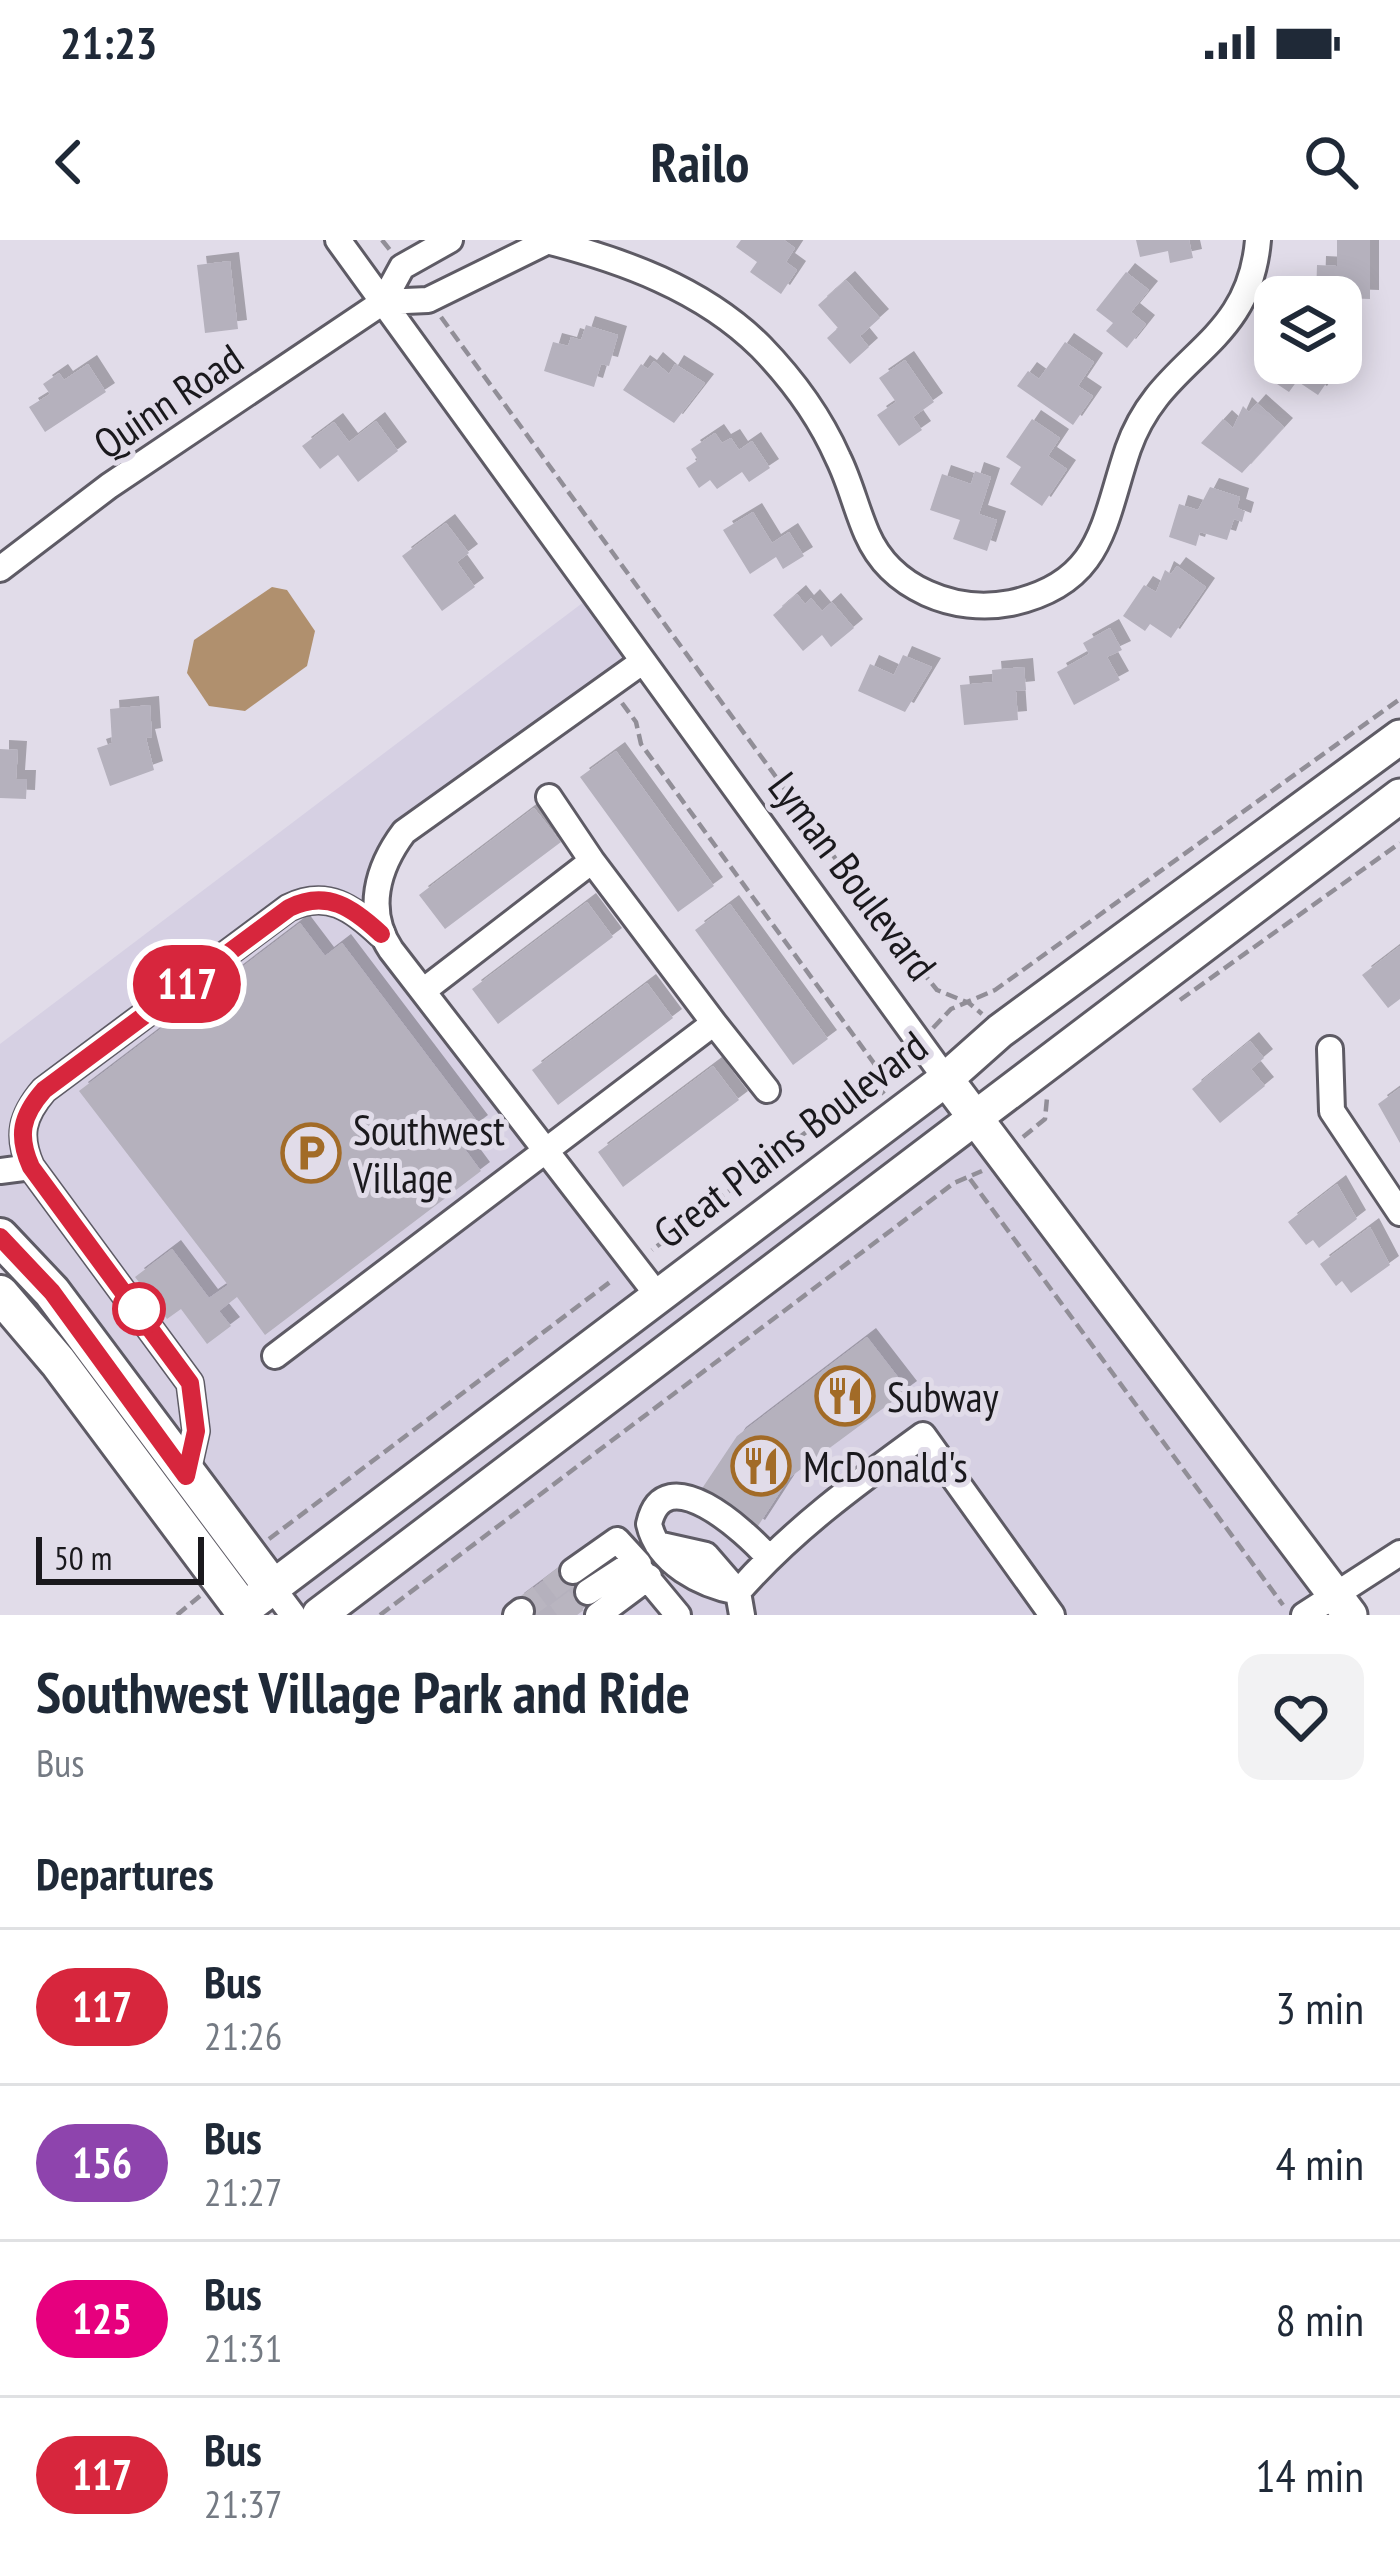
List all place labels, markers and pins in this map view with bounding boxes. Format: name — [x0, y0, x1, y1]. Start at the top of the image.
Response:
place label: Southwest Village — [352, 1102, 505, 1205]
parking icon: Southwest Village — [280, 1122, 342, 1184]
unlabelled marker — [114, 1284, 164, 1334]
restaurant icon: Subway — [814, 1365, 876, 1427]
place label: Subway — [887, 1369, 999, 1424]
restaurant icon: McDonald's — [730, 1435, 792, 1497]
place label: McDonald's — [803, 1439, 968, 1494]

